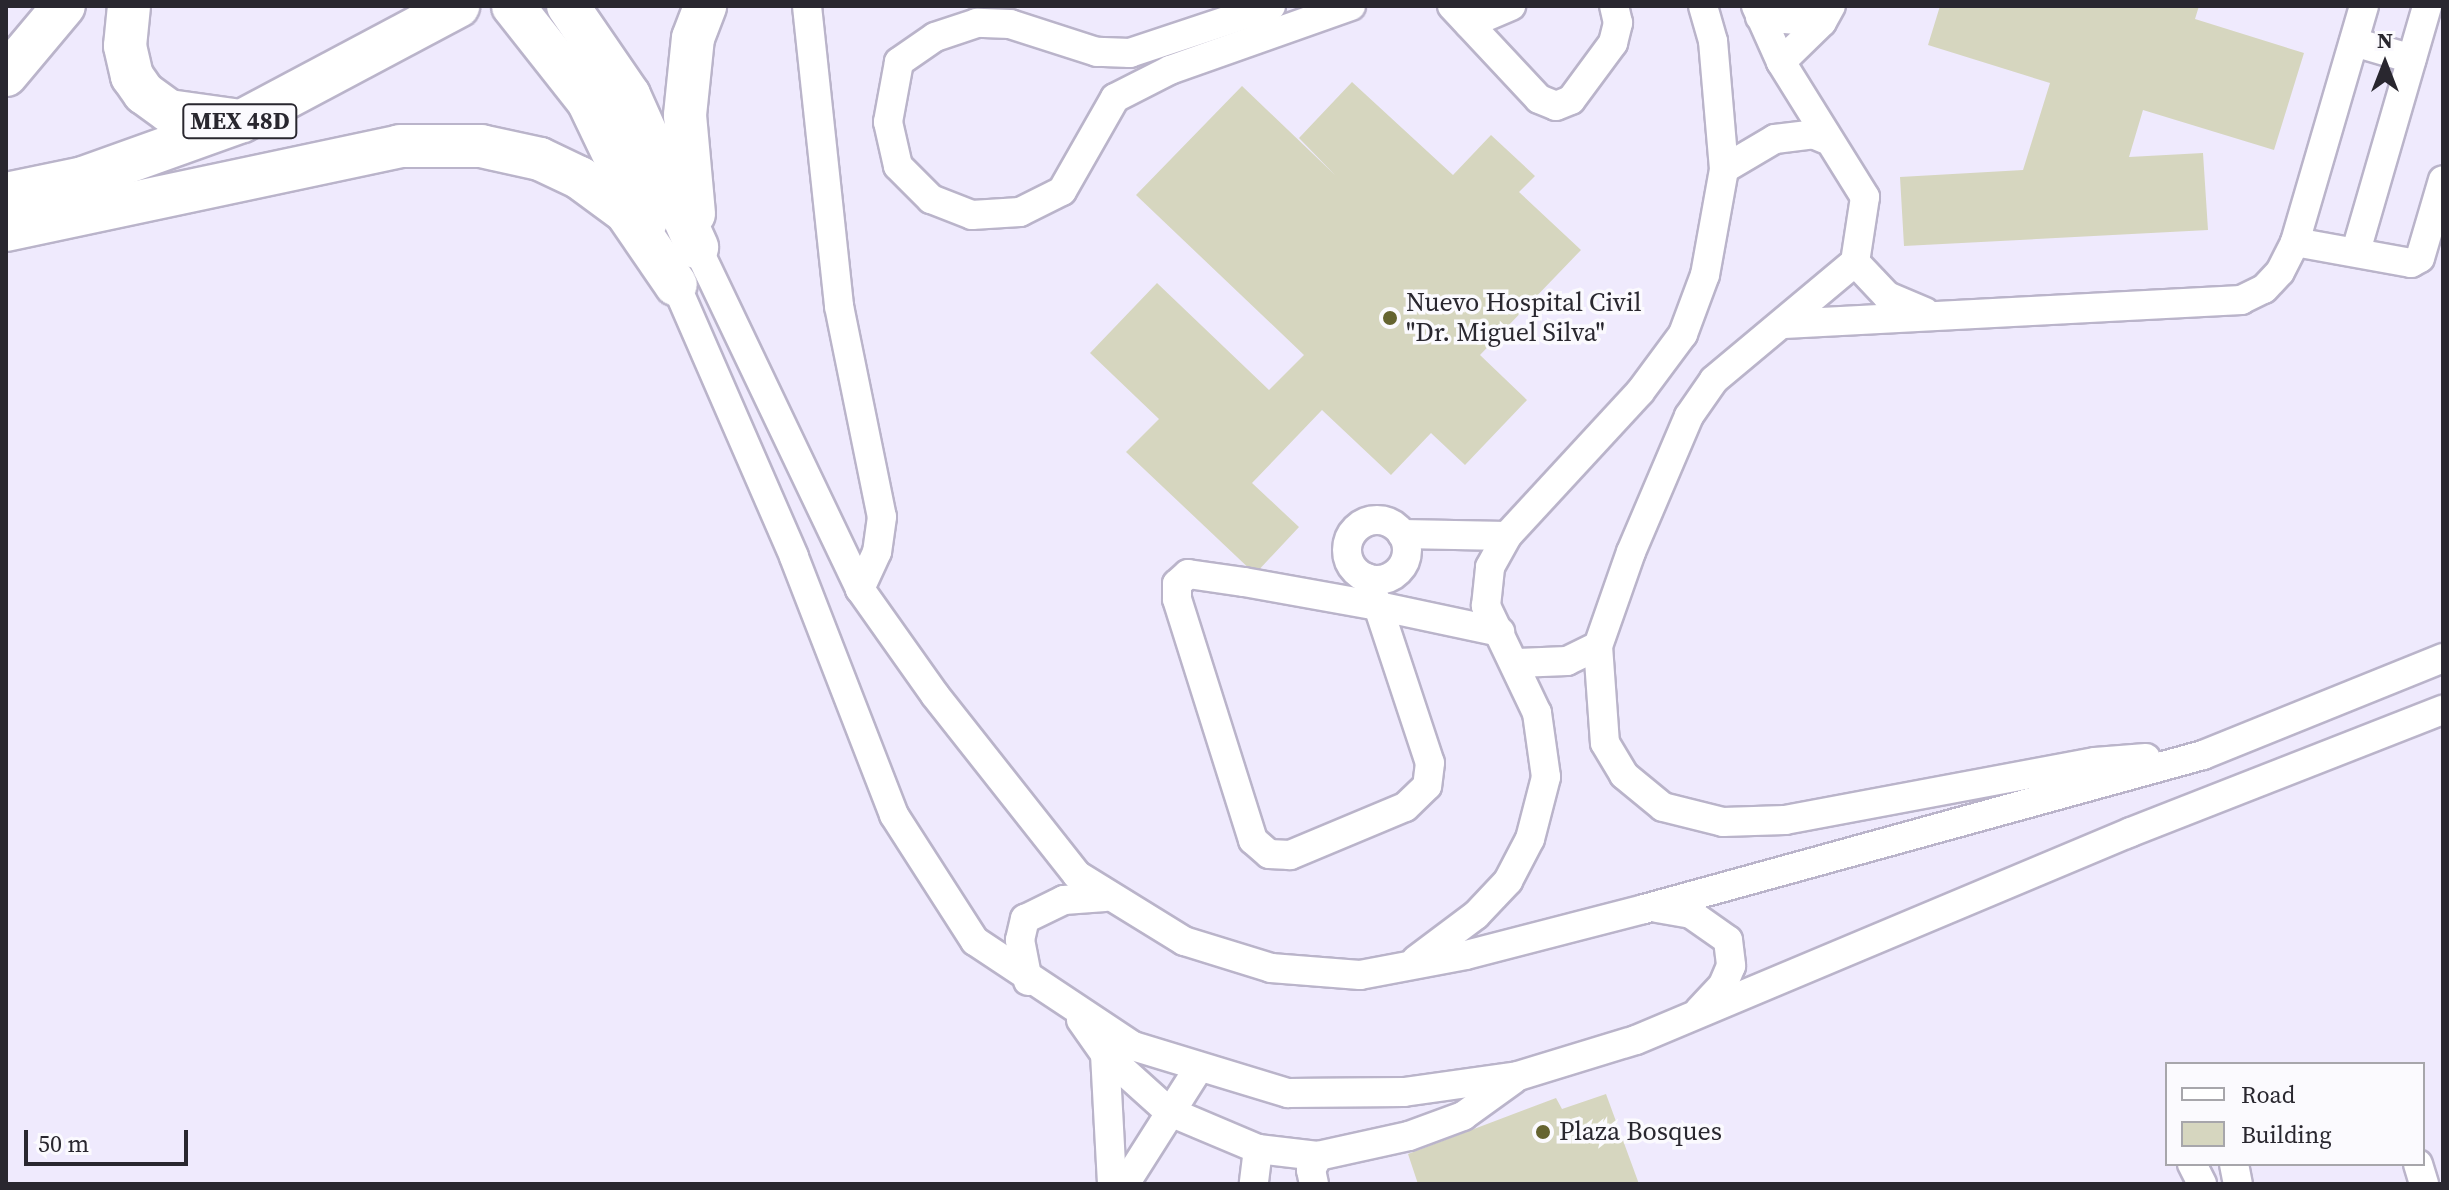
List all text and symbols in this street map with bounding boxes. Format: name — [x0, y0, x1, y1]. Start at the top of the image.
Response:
north arrow — [2345, 24, 2425, 104]
text: N — [2377, 25, 2393, 55]
road number: MEX 48D — [182, 101, 298, 141]
place label: Nuevo Hospital Civil "Dr. Miguel Silva" — [1406, 287, 1641, 348]
marker: Nuevo Hospital Civil "Dr. Miguel Silva" — [1381, 309, 1399, 327]
legend — [2165, 1062, 2425, 1166]
text: Road — [2241, 1078, 2295, 1111]
scale bar — [28, 1114, 192, 1164]
place label: Plaza Bosques — [1559, 1116, 1722, 1148]
text: Building — [2241, 1118, 2332, 1151]
marker: Plaza Bosques — [1534, 1123, 1552, 1141]
text: 50 m — [38, 1127, 89, 1160]

